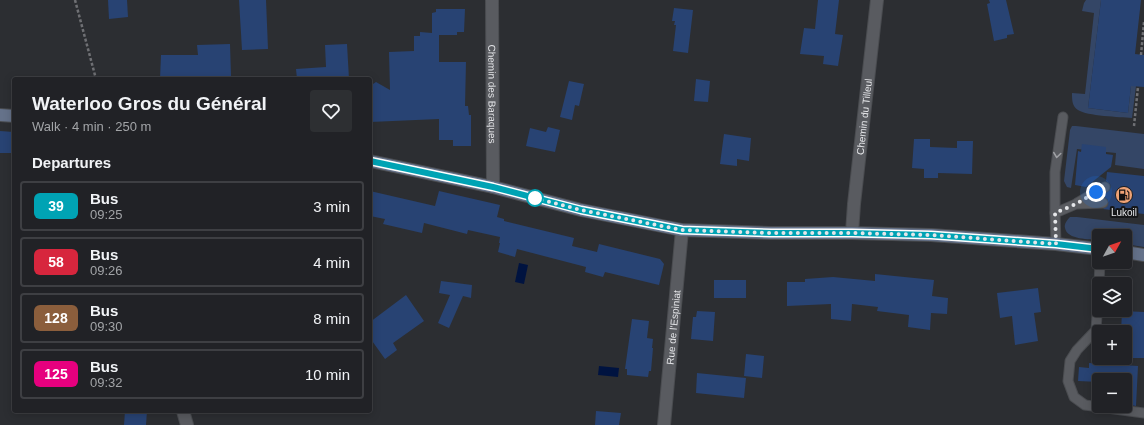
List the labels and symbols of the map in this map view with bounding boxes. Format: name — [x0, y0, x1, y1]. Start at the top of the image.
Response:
street label: Chemin des Baraques — [486, 44, 498, 144]
street label: Chemin du Tilleul — [855, 78, 874, 155]
one-way arrow — [1053, 152, 1062, 158]
your location — [1086, 182, 1106, 202]
fuel station icon: Lukoil — [1114, 185, 1134, 205]
unlabelled marker — [526, 189, 544, 207]
place label: Lukoil — [1111, 207, 1137, 218]
north arrow — [1092, 229, 1132, 269]
street label: Rue de l'Espiniat — [665, 289, 682, 365]

